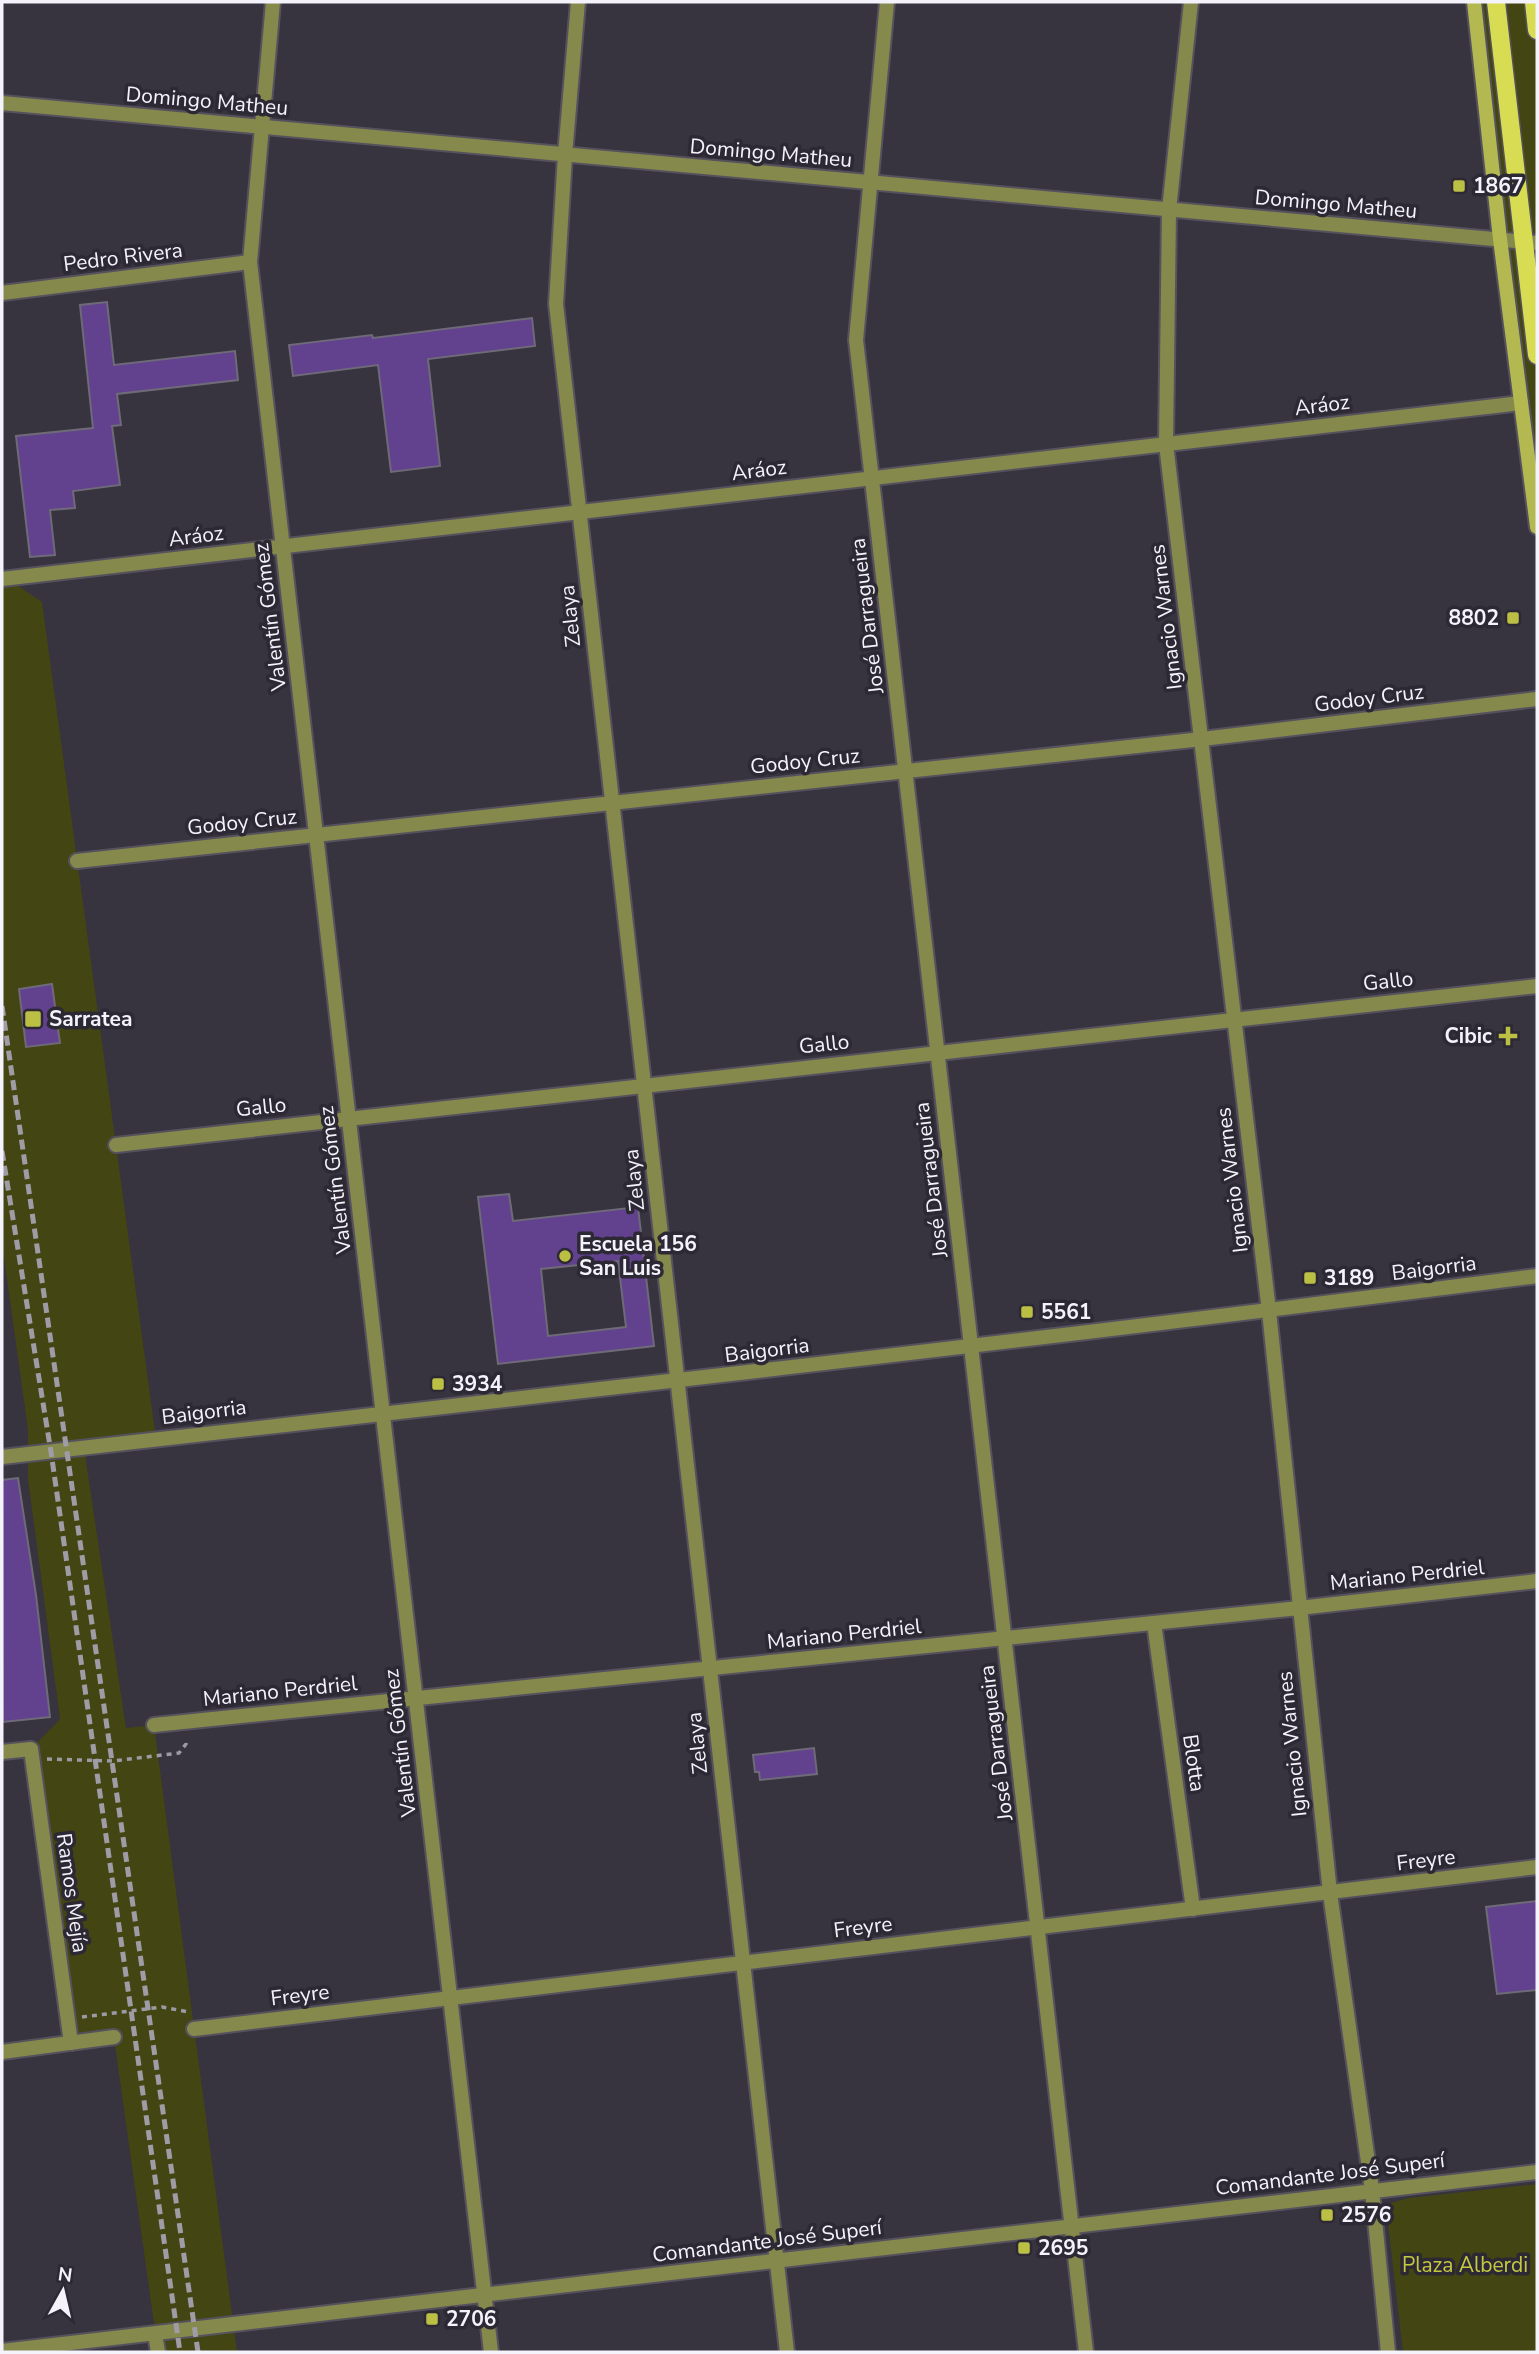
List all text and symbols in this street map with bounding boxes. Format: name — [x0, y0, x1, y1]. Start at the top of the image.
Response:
street label: Domingo Matheu — [125, 80, 289, 122]
street label: Domingo Matheu — [689, 132, 853, 174]
place label: 1867 — [1473, 172, 1523, 200]
marker: 1867 — [1451, 178, 1467, 194]
street label: Domingo Matheu — [1254, 183, 1418, 225]
street label: Pedro Rivera — [62, 236, 184, 278]
street label: Aráoz — [1293, 388, 1351, 422]
street label: Aráoz — [730, 453, 788, 487]
street label: Aráoz — [167, 519, 225, 553]
street label: José Darragueira — [844, 537, 891, 696]
street label: Valentín Gómez — [247, 541, 293, 694]
street label: Ignacio Warnes — [1143, 543, 1189, 691]
street label: Zelaya — [553, 584, 587, 648]
place label: 8802 — [1449, 604, 1499, 632]
marker: 8802 — [1505, 610, 1521, 626]
street label: Godoy Cruz — [1313, 677, 1426, 719]
street label: Godoy Cruz — [749, 741, 861, 781]
street label: Godoy Cruz — [186, 802, 298, 842]
street label: Gallo — [1361, 964, 1415, 998]
place label: Sarratea — [49, 1005, 132, 1033]
marker: Sarratea — [23, 1009, 43, 1029]
place label: Cibic — [1445, 1022, 1492, 1050]
marker: Cibic — [1498, 1026, 1518, 1046]
street label: Gallo — [797, 1027, 851, 1061]
street label: Gallo — [234, 1090, 288, 1124]
street label: José Darragueira — [908, 1101, 955, 1260]
street label: Valentín Gómez — [312, 1104, 358, 1257]
street label: Ignacio Warnes — [1209, 1106, 1255, 1254]
street label: Zelaya — [617, 1148, 651, 1212]
place label: Escuela 156 San Luis — [579, 1230, 697, 1282]
marker: Escuela 156 San Luis — [557, 1248, 573, 1264]
street label: Baigorria — [1390, 1249, 1478, 1287]
place label: 3189 — [1324, 1264, 1374, 1292]
marker: 3189 — [1302, 1270, 1318, 1286]
place label: 5561 — [1041, 1298, 1091, 1326]
marker: 5561 — [1019, 1304, 1035, 1320]
street label: Baigorria — [723, 1331, 811, 1369]
place label: 3934 — [452, 1370, 503, 1398]
marker: 3934 — [430, 1376, 446, 1392]
street label: Baigorria — [160, 1393, 248, 1431]
street label: Mariano Perdriel — [1328, 1553, 1486, 1597]
street label: Mariano Perdriel — [765, 1612, 923, 1656]
street label: José Darragueira — [973, 1664, 1020, 1823]
street label: Valentín Gómez — [377, 1667, 423, 1820]
street label: Mariano Perdriel — [201, 1669, 359, 1713]
street label: Ignacio Warnes — [1270, 1670, 1314, 1818]
street label: Zelaya — [680, 1711, 714, 1775]
street label: Blotta — [1176, 1733, 1212, 1793]
street label: Ramos Mejía — [50, 1831, 94, 1955]
street label: Freyre — [1395, 1843, 1457, 1877]
street label: Freyre — [832, 1910, 894, 1944]
street label: Freyre — [269, 1978, 331, 2012]
street label: Comandante José Superí — [1214, 2146, 1447, 2202]
place label: 2576 — [1341, 2201, 1391, 2229]
marker: 2576 — [1319, 2207, 1335, 2223]
street label: Comandante José Superí — [651, 2213, 884, 2269]
place label: 2695 — [1038, 2234, 1088, 2262]
marker: 2695 — [1016, 2240, 1032, 2256]
park label: Plaza Alberdi — [1402, 2251, 1528, 2279]
north arrow — [28, 2256, 98, 2326]
text: N — [56, 2261, 74, 2289]
place label: 2706 — [446, 2305, 496, 2333]
marker: 2706 — [424, 2311, 440, 2327]

